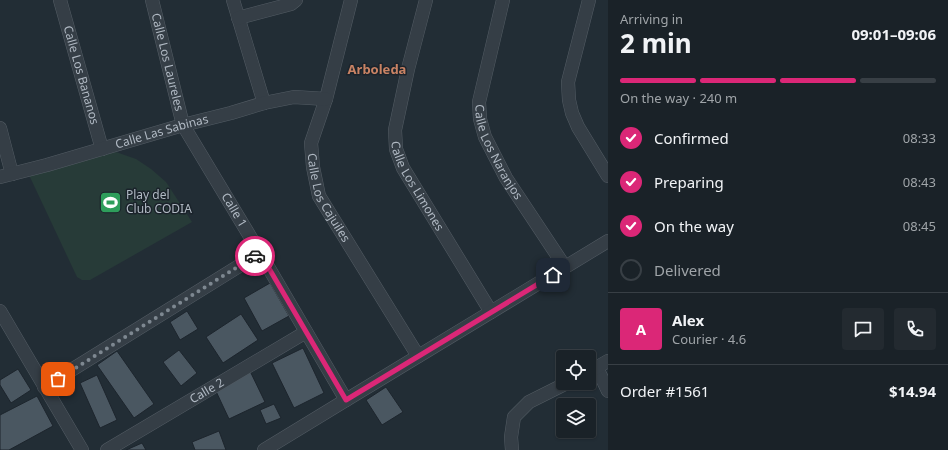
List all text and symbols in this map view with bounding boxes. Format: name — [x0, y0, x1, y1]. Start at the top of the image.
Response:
text: Arriving in — [620, 10, 683, 28]
street label: Calle Los Laureles — [148, 11, 188, 113]
street label: Calle Los Bananos — [60, 24, 104, 127]
text: 09:01–09:06 — [851, 24, 936, 44]
text: 2 min — [620, 25, 692, 61]
district label: Arboleda — [348, 60, 406, 78]
text: On the way · 240 m — [620, 89, 737, 107]
street label: Calle Los Naranjos — [471, 104, 527, 203]
street label: Calle Las Sabinas — [113, 110, 210, 153]
icon: check — [620, 127, 642, 149]
text: Confirmed — [654, 128, 729, 148]
text: 08:33 — [903, 129, 936, 147]
street label: Calle Los Limones — [388, 140, 449, 234]
street label: Calle Los Cajuiles — [304, 152, 355, 245]
icon: check — [620, 171, 642, 193]
text: Preparing — [654, 172, 724, 192]
text: 08:43 — [903, 173, 936, 191]
place label: Play del Club CODIA — [126, 186, 192, 217]
sports icon: Play del Club CODIA — [98, 189, 124, 215]
street label: Calle 1 — [218, 189, 251, 230]
icon: check — [620, 215, 642, 237]
text: On the way — [654, 216, 734, 236]
text: 08:45 — [903, 217, 936, 235]
courier — [235, 236, 275, 276]
icon: car — [244, 245, 266, 267]
pin — [536, 258, 570, 292]
text: Delivered — [654, 260, 721, 280]
icon: home — [542, 264, 564, 286]
button: chat — [842, 308, 884, 350]
button: phone — [894, 308, 936, 350]
text: Alex — [672, 310, 704, 330]
text: A — [636, 319, 646, 339]
text: Courier · 4.6 — [672, 330, 746, 348]
map controls — [556, 350, 596, 438]
button: locate — [556, 350, 596, 390]
pin — [41, 362, 75, 396]
icon: bag — [47, 368, 69, 390]
street label: Calle 2 — [186, 374, 227, 407]
text: Order #1561 — [620, 381, 709, 401]
text: $14.94 — [889, 381, 936, 401]
button: layers — [556, 398, 596, 438]

